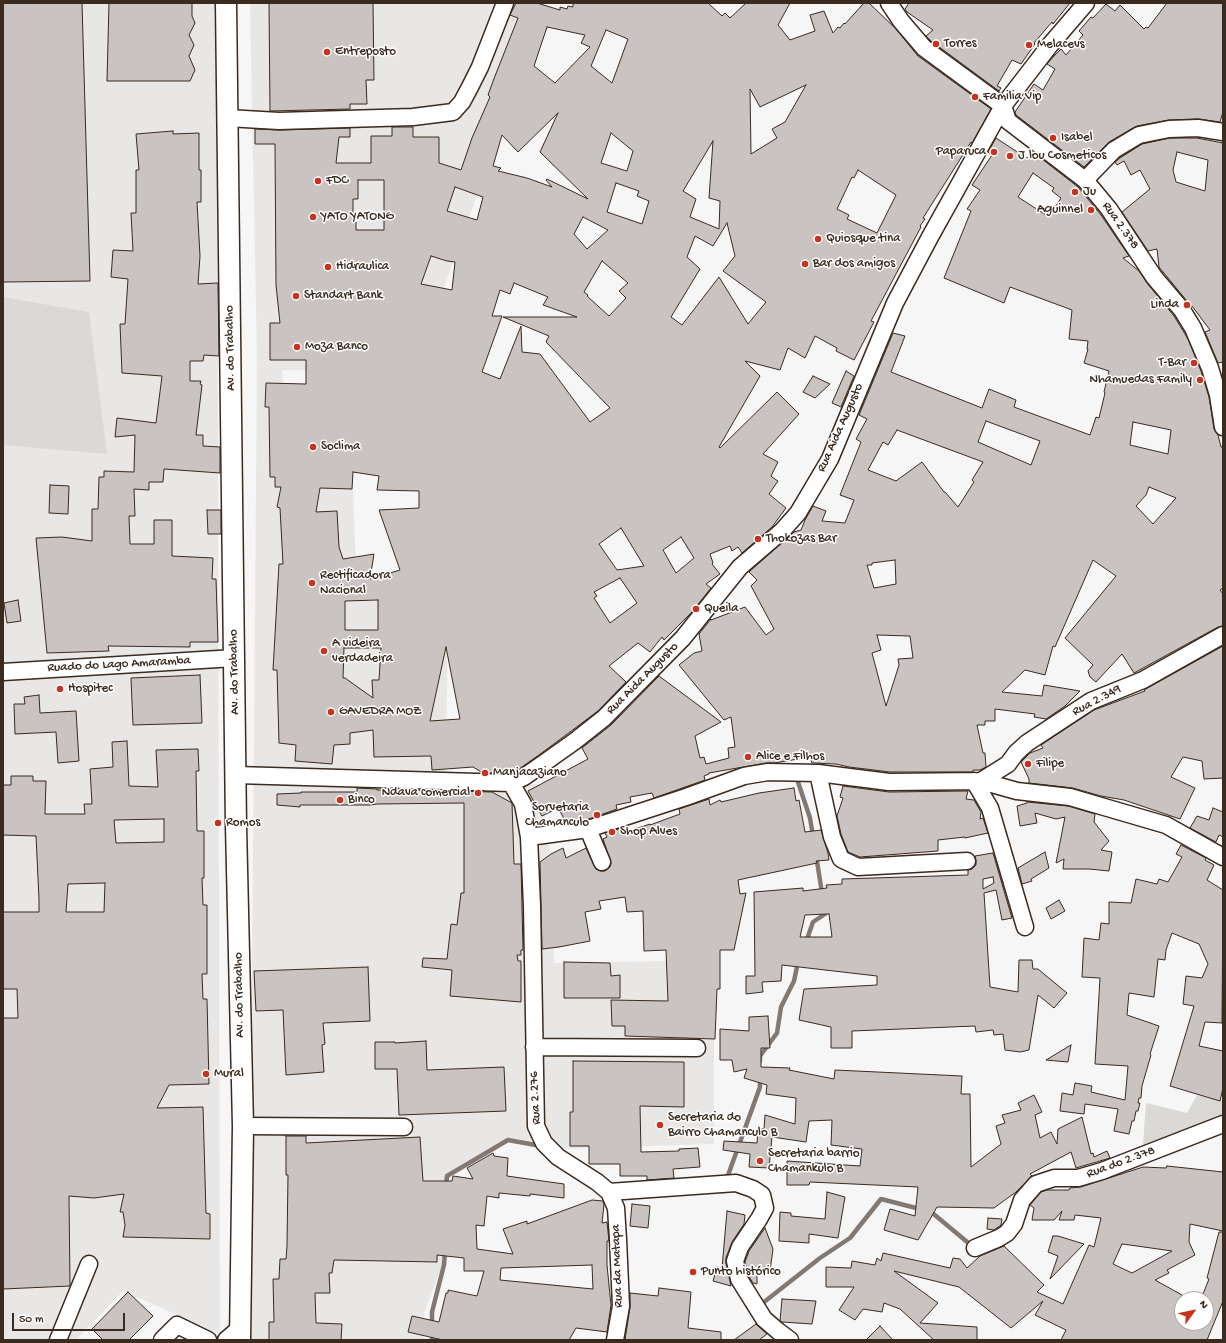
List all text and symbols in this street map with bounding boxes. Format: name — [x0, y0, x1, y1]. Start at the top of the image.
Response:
place label: Torres — [944, 36, 976, 52]
place label: Melacevs — [1037, 37, 1084, 53]
marker: Torres — [931, 39, 941, 49]
marker: Melacevs — [1024, 40, 1034, 50]
place label: Entreposto — [335, 44, 396, 60]
marker: Entreposto — [322, 47, 332, 57]
place label: Familia Vip — [983, 89, 1041, 105]
marker: Familia Vip — [970, 92, 980, 102]
place label: Isabel — [1061, 130, 1093, 146]
marker: Isabel — [1048, 133, 1058, 143]
place label: Paparuca — [936, 144, 986, 160]
marker: Paparuca — [989, 147, 999, 157]
place label: J.lou Cosmeticos — [1018, 148, 1106, 164]
marker: J.lou Cosmeticos — [1005, 151, 1015, 161]
place label: FDC — [326, 173, 348, 189]
marker: FDC — [313, 176, 323, 186]
place label: Ju — [1083, 184, 1096, 200]
marker: Ju — [1070, 187, 1080, 197]
street label: Rua 2.378 — [1098, 199, 1142, 253]
place label: Aguinnel — [1037, 202, 1083, 218]
marker: Aguinnel — [1086, 205, 1096, 215]
place label: YATO YATONG — [321, 209, 394, 225]
marker: YATO YATONG — [308, 212, 318, 222]
place label: Quiosque tina — [826, 231, 900, 247]
marker: Quiosque tina — [813, 234, 823, 244]
place label: Bar dos amigos — [813, 256, 895, 272]
place label: Hidraulica — [336, 259, 389, 275]
marker: Bar dos amigos — [800, 259, 810, 269]
marker: Hidraulica — [323, 262, 333, 272]
place label: Standart Bank — [304, 288, 382, 304]
marker: Standart Bank — [291, 291, 301, 301]
place label: Linda — [1150, 297, 1179, 313]
marker: Linda — [1182, 300, 1192, 310]
street label: Av. do Trabalho — [222, 305, 240, 391]
place label: Moza Banco — [305, 339, 368, 355]
marker: Moza Banco — [292, 342, 302, 352]
place label: T-Bar — [1158, 355, 1186, 371]
marker: T-Bar — [1189, 358, 1199, 368]
place label: Nhamuedas Family — [1089, 372, 1192, 388]
marker: Nhamuedas Family — [1195, 375, 1205, 385]
street label: Rua Aida Augusto — [814, 381, 868, 475]
place label: Soclima — [321, 439, 360, 455]
marker: Soclima — [308, 442, 318, 452]
place label: Thokozas Bar — [766, 531, 837, 547]
marker: Thokozas Bar — [753, 534, 763, 544]
place label: Rectificadora Nacional — [320, 568, 391, 599]
marker: Rectificadora Nacional — [307, 578, 317, 588]
place label: Queila — [704, 601, 738, 617]
marker: Queila — [691, 604, 701, 614]
street label: Av. do Trabalho — [226, 629, 244, 715]
place label: A videira verdadeira — [332, 636, 393, 667]
street label: Rua Aida Augusto — [604, 640, 682, 718]
marker: A videira verdadeira — [319, 646, 329, 656]
street label: Ruado do Lago Amaramba — [47, 653, 191, 677]
place label: Hospitec — [68, 681, 113, 697]
street label: Rua 2.349 — [1070, 682, 1124, 720]
marker: Hospitec — [55, 684, 65, 694]
place label: GAVEDRA MOZ — [339, 704, 421, 720]
marker: GAVEDRA MOZ — [326, 707, 336, 717]
place label: Alice e Filhos — [756, 749, 824, 765]
marker: Alice e Filhos — [743, 752, 753, 762]
place label: Filipe — [1036, 756, 1064, 772]
marker: Filipe — [1023, 759, 1033, 769]
place label: Manjacaziano — [493, 765, 567, 781]
marker: Manjacaziano — [480, 768, 490, 778]
place label: Ndava comercial — [382, 785, 470, 801]
marker: Ndava comercial — [473, 788, 483, 798]
place label: Binco — [348, 792, 375, 808]
marker: Binco — [335, 795, 345, 805]
place label: Sorvetaria Chamanculo — [525, 800, 589, 831]
marker: Sorvetaria Chamanculo — [592, 810, 602, 820]
place label: Romos — [226, 815, 260, 831]
marker: Romos — [213, 818, 223, 828]
place label: Shop Alves — [620, 824, 677, 840]
marker: Shop Alves — [607, 827, 617, 837]
street label: Av. do Trabalho — [231, 952, 249, 1038]
place label: Mural — [214, 1066, 244, 1082]
marker: Mural — [201, 1069, 211, 1079]
street label: Rua 2.276 — [527, 1071, 545, 1125]
place label: Secretaria do Bairro Chamanculo B — [668, 1110, 777, 1141]
marker: Secretaria do Bairro Chamanculo B — [655, 1120, 665, 1130]
street label: Rua do 2.378 — [1085, 1143, 1157, 1183]
place label: Secretaria barrio Chamankulo B — [768, 1146, 860, 1177]
marker: Secretaria barrio Chamankulo B — [755, 1156, 765, 1166]
street label: Rua da Matapa — [609, 1224, 627, 1308]
place label: Punto histórico — [701, 1264, 781, 1280]
marker: Punto histórico — [688, 1267, 698, 1277]
north arrow — [1174, 1291, 1214, 1331]
text: N — [1196, 1299, 1210, 1311]
scale bar — [14, 1305, 127, 1331]
text: 50 m — [19, 1313, 44, 1327]

